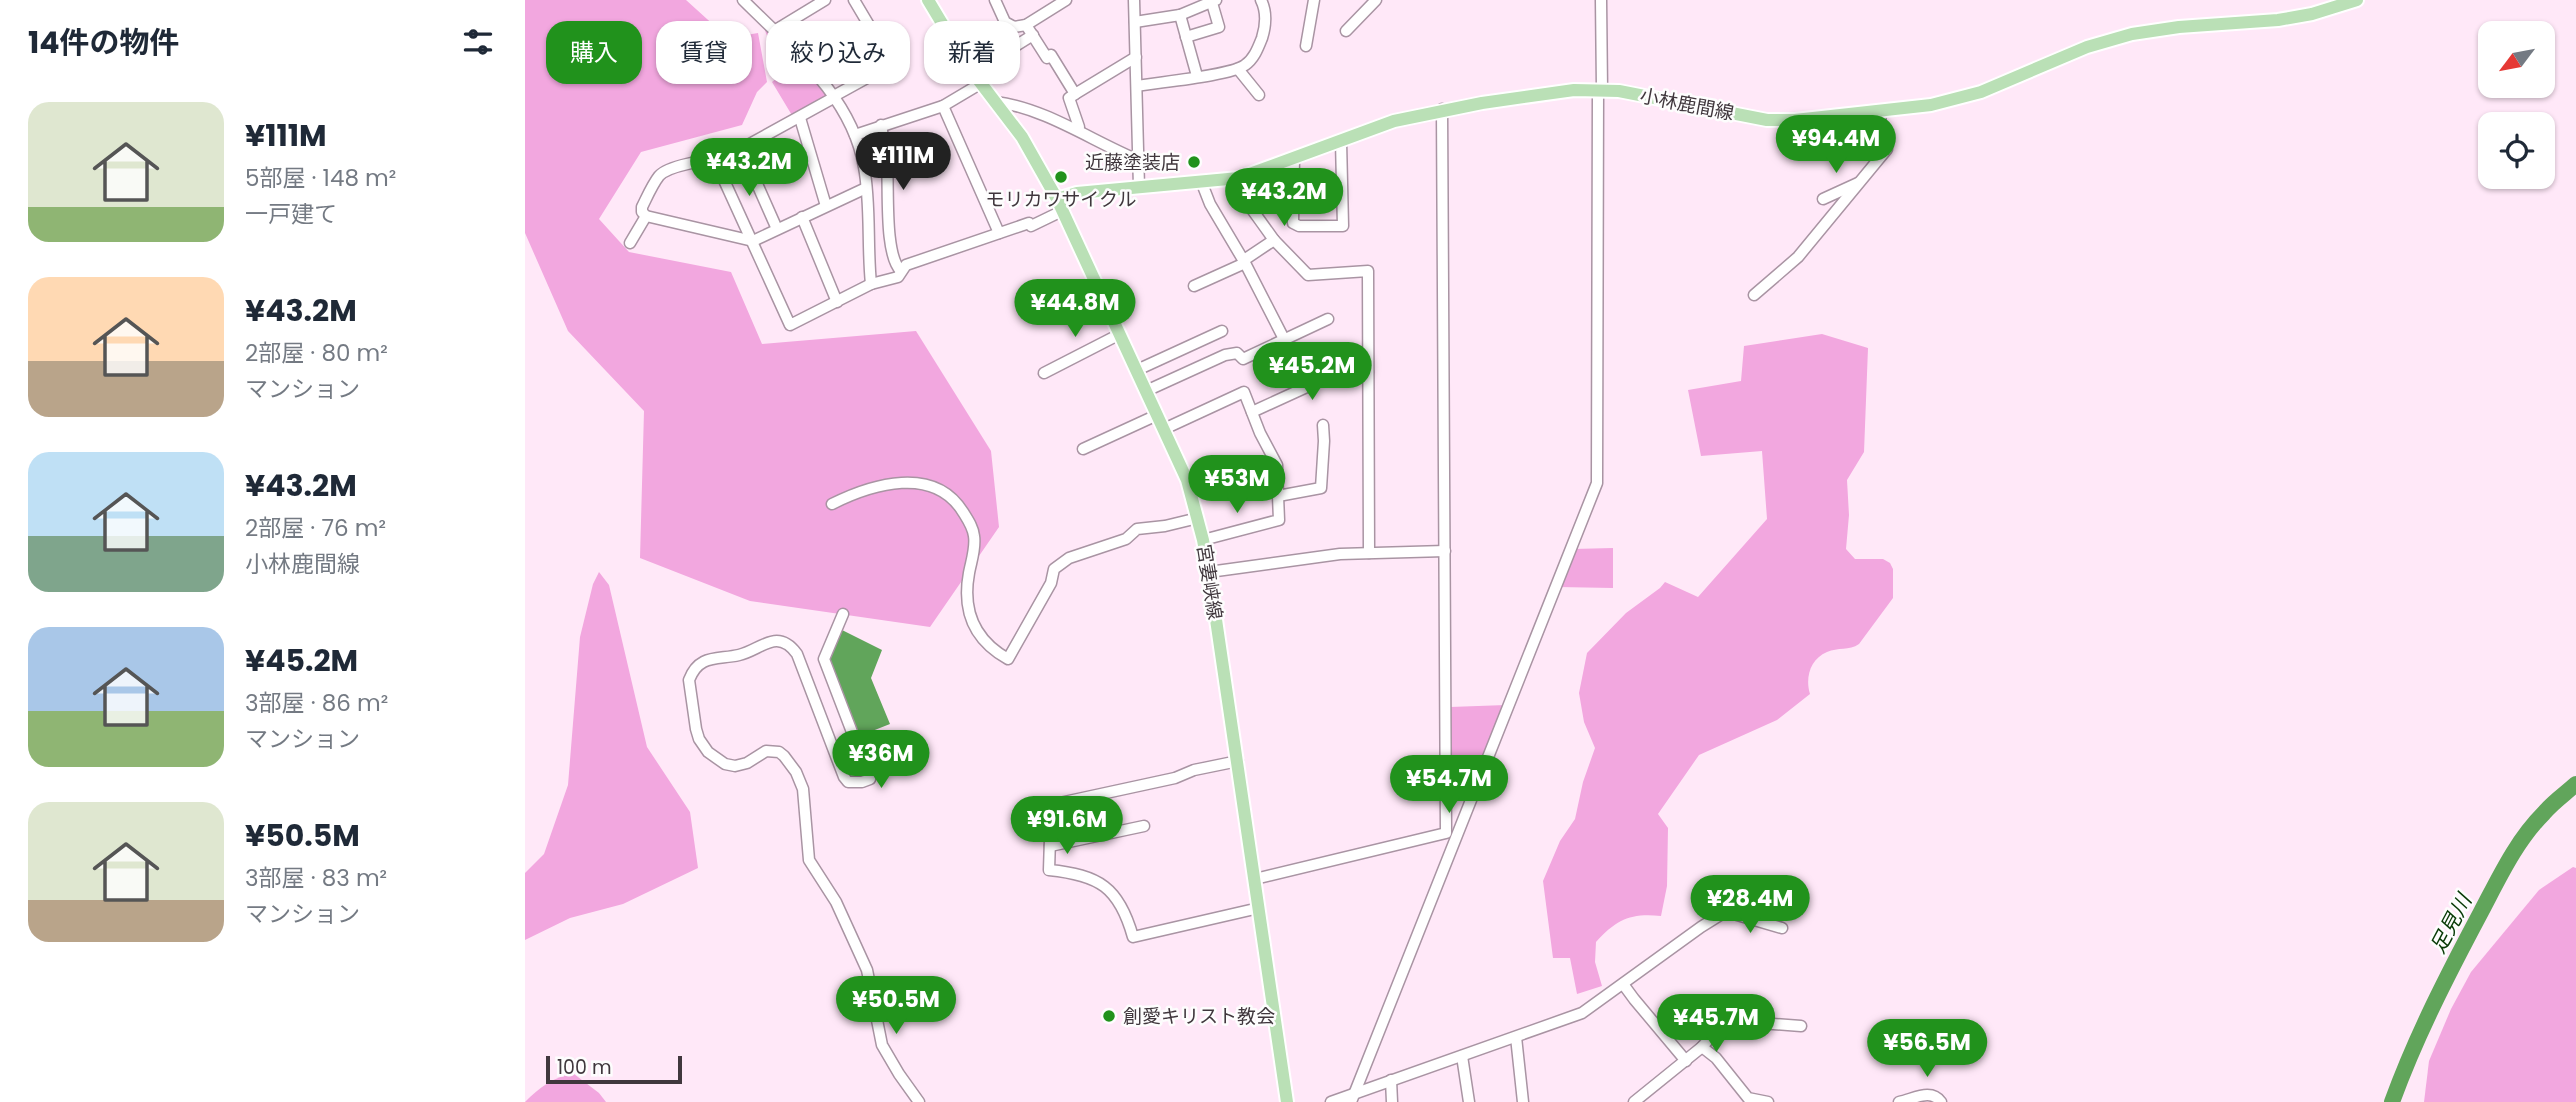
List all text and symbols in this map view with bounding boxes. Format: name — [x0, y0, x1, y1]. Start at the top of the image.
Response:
text: 14件の物件 — [28, 21, 180, 64]
chip: 購入 — [546, 21, 642, 84]
chip: 賃貸 — [656, 21, 752, 84]
chip: 絞り込み — [766, 21, 910, 84]
chip: 新着 — [924, 21, 1020, 84]
north arrow — [2478, 21, 2555, 98]
map controls — [2478, 21, 2555, 189]
icon: filters — [459, 23, 497, 61]
street label: 小林鹿間線 — [1638, 82, 1736, 127]
button: locate — [2478, 112, 2555, 189]
text: ¥111M — [245, 114, 327, 157]
pin: ¥94.4M — [1779, 116, 1893, 175]
text: ¥94.4M — [1792, 122, 1880, 154]
icon: home — [84, 130, 168, 214]
pin: ¥111M — [854, 132, 952, 192]
pin: ¥43.2M — [692, 138, 806, 198]
text: ¥111M — [872, 139, 934, 171]
text: ¥43.2M — [706, 145, 792, 177]
place label: 近藤塗装店 — [1085, 149, 1180, 176]
marker: 近藤塗装店 — [1186, 154, 1202, 170]
text: 5部屋 · 148 m² — [245, 162, 396, 194]
pin: ¥43.2M — [1227, 168, 1341, 228]
marker: モリカワサイクル — [1053, 169, 1069, 185]
text: ¥43.2M — [1241, 175, 1327, 207]
place label: モリカワサイクル — [985, 186, 1137, 213]
text: 一戸建て — [245, 198, 337, 230]
pin: ¥44.8M — [1018, 280, 1132, 339]
text: ¥44.8M — [1030, 286, 1120, 318]
text: ¥43.2M — [245, 289, 357, 332]
icon: home — [84, 305, 168, 389]
text: 2部屋 · 80 m² — [245, 337, 388, 369]
pin: ¥45.2M — [1255, 342, 1369, 402]
text: ¥45.2M — [1269, 349, 1355, 381]
text: マンション — [245, 373, 360, 405]
pin: ¥53M — [1196, 456, 1278, 515]
text: ¥53M — [1204, 462, 1270, 494]
text: ¥43.2M — [245, 464, 357, 507]
icon: home — [84, 480, 168, 564]
text: 2部屋 · 76 m² — [245, 512, 386, 544]
street label: 宮妻峡線 — [1190, 542, 1229, 622]
text: 小林鹿間線 — [245, 548, 360, 580]
text: ¥45.2M — [245, 639, 358, 682]
icon: home — [84, 655, 168, 739]
text: 3部屋 · 86 m² — [245, 687, 388, 719]
text: マンション — [245, 723, 360, 755]
pin: ¥36M — [840, 730, 922, 790]
text: ¥36M — [848, 737, 914, 769]
pin: ¥54.7M — [1392, 756, 1506, 815]
text: ¥54.7M — [1406, 762, 1492, 794]
pin: ¥91.6M — [1010, 796, 1124, 856]
text: ¥91.6M — [1027, 803, 1107, 835]
text: ¥50.5M — [245, 814, 360, 857]
icon: home — [84, 830, 168, 914]
text: 3部屋 · 83 m² — [245, 862, 387, 894]
pin: ¥28.4M — [1693, 876, 1807, 935]
text: ¥28.4M — [1707, 882, 1793, 914]
water label: 足見川 — [2423, 887, 2479, 958]
text: マンション — [245, 898, 360, 930]
pin: ¥50.5M — [839, 976, 953, 1036]
text: ¥50.5M — [852, 983, 940, 1015]
pin: ¥45.7M — [1659, 995, 1773, 1054]
text: ¥45.7M — [1673, 1001, 1759, 1033]
place label: 創愛キリスト教会 — [1123, 1003, 1275, 1030]
marker: 創愛キリスト教会 — [1101, 1008, 1117, 1024]
pin: ¥56.5M — [1870, 1020, 1984, 1079]
text: ¥56.5M — [1883, 1026, 1971, 1058]
scale bar — [546, 1053, 683, 1085]
text: 100 m — [557, 1054, 612, 1081]

